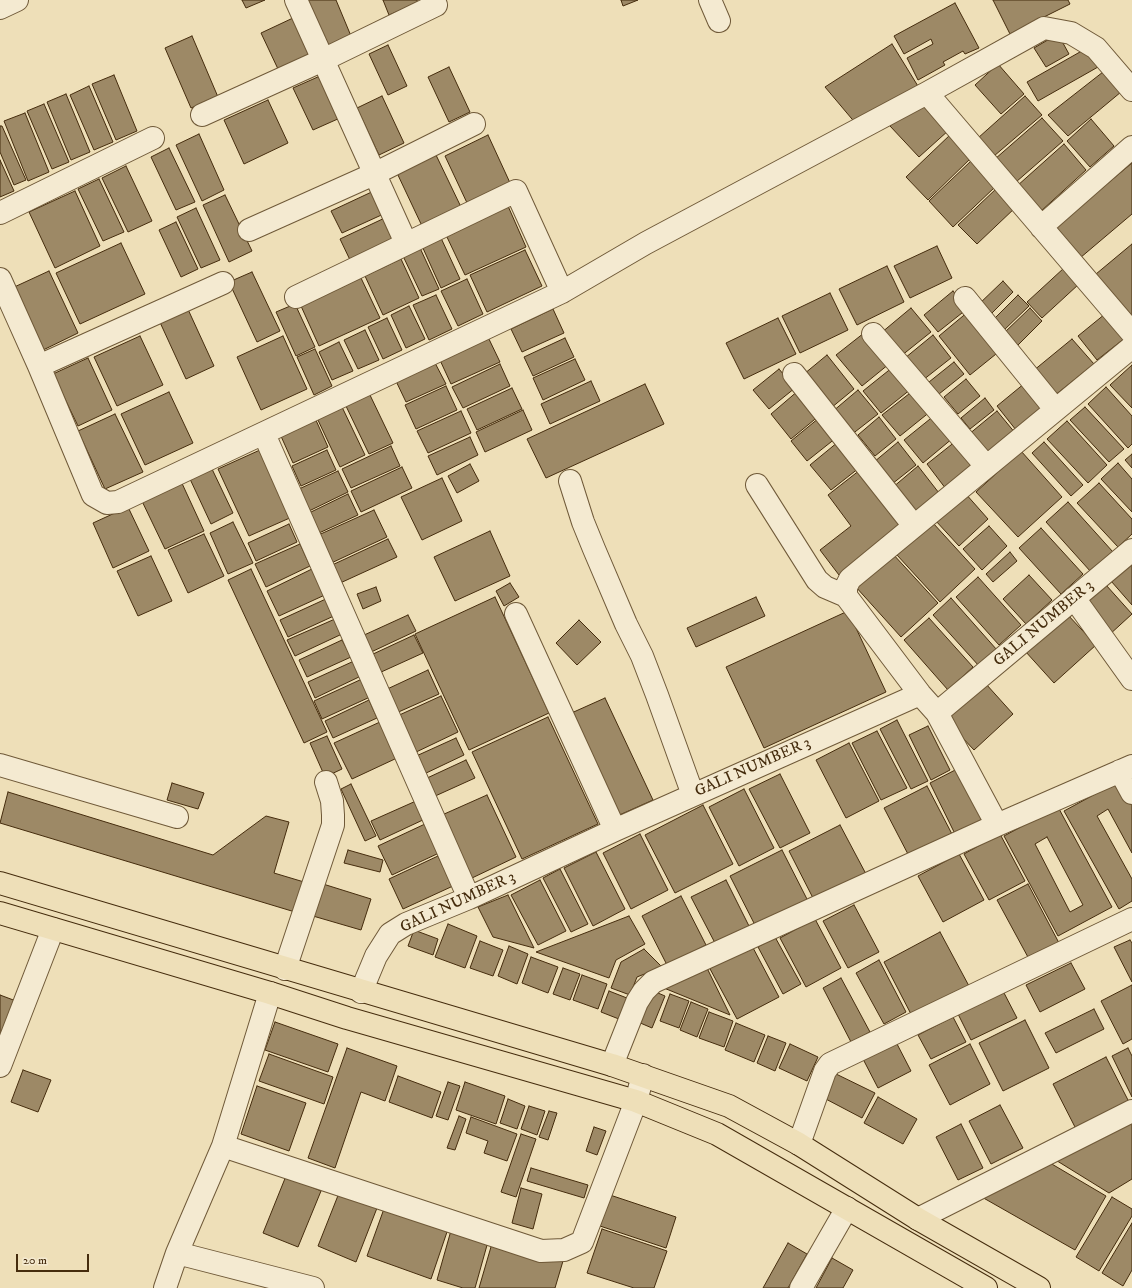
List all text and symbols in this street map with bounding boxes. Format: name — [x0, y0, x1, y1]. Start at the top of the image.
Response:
street label: GALI NUMBER 3 — [990, 577, 1098, 671]
street label: GALI NUMBER 3 — [692, 734, 814, 802]
street label: GALI NUMBER 3 — [397, 868, 519, 938]
scale bar — [18, 1246, 91, 1272]
text: 20 m — [23, 1253, 47, 1268]

